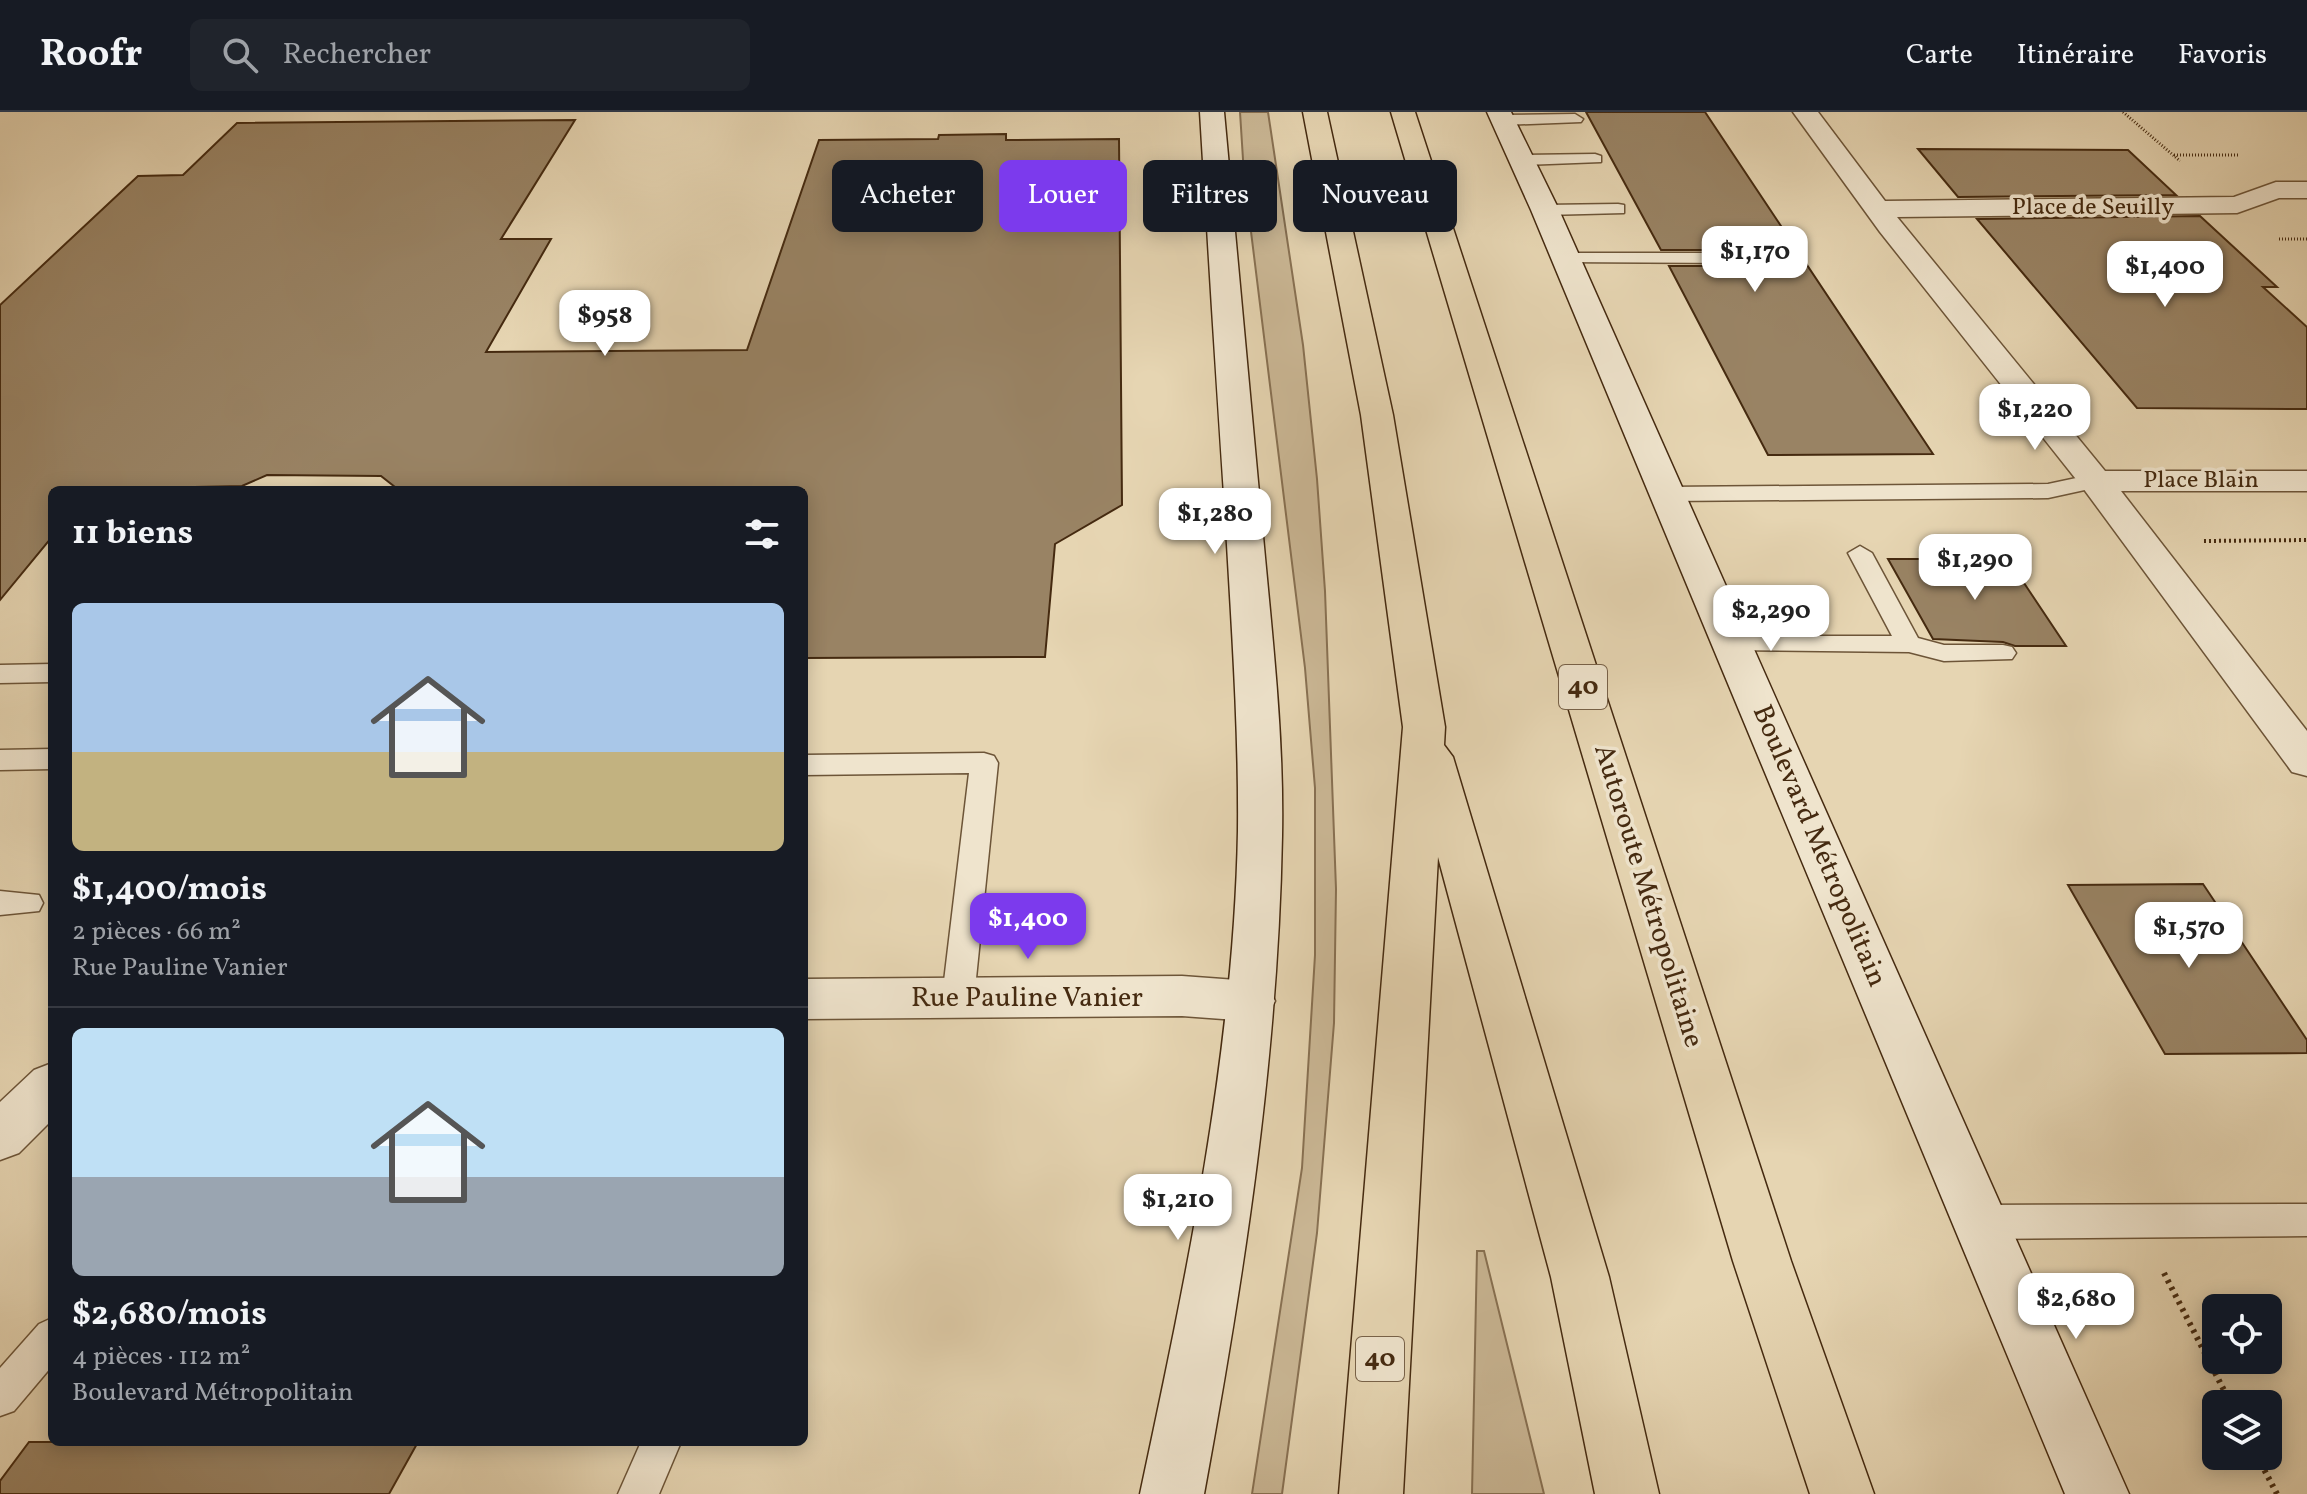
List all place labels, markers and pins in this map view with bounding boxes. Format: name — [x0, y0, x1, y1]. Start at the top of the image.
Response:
pin: $1,170 — [1690, 226, 1820, 294]
pin: $1,400 — [2100, 241, 2230, 309]
pin: $958 — [558, 290, 652, 358]
pin: $1,220 — [1970, 384, 2100, 452]
pin: $1,280 — [1150, 488, 1280, 556]
pin: $1,290 — [1910, 534, 2040, 602]
pin: $2,290 — [1706, 585, 1836, 653]
pin: $1,400 — [963, 893, 1093, 961]
pin: $1,570 — [2124, 902, 2254, 970]
pin: $1,210 — [1113, 1174, 1243, 1242]
pin: $2,680 — [2011, 1273, 2141, 1341]

